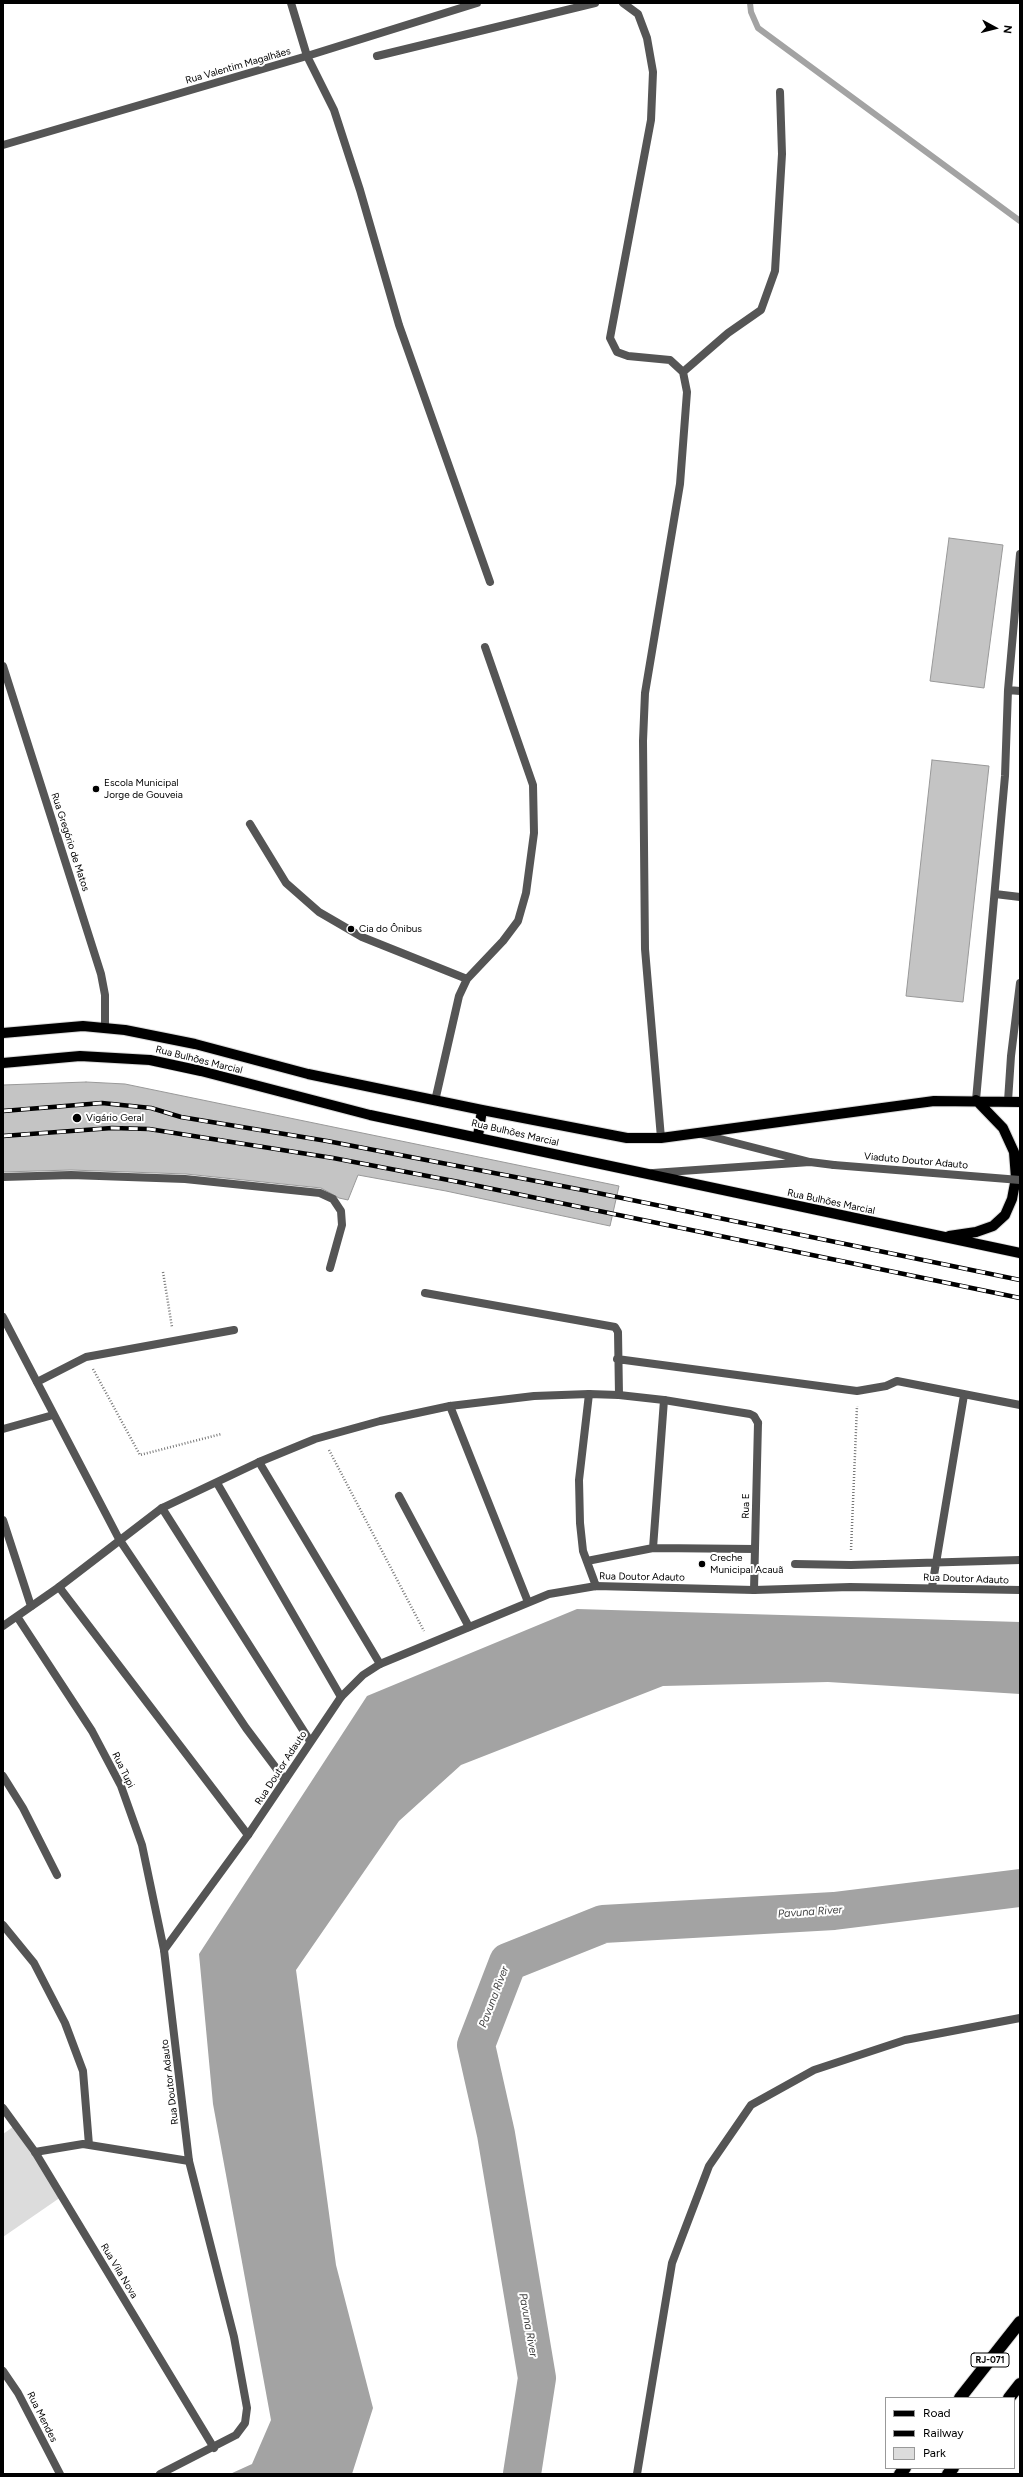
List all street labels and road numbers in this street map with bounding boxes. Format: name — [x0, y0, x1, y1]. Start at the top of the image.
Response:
street label: Rua Valentim Magalhães — [184, 45, 292, 87]
street label: Rua Gregório de Matos — [48, 791, 92, 893]
street label: Rua Bulhões Marcial — [154, 1043, 244, 1077]
street label: Rua Bulhões Marcial — [470, 1117, 560, 1149]
street label: Viaduto Doutor Adauto — [864, 1150, 968, 1172]
street label: Rua Bulhões Marcial — [786, 1187, 876, 1217]
street label: Rua E — [740, 1493, 752, 1519]
street label: Rua Doutor Adauto — [599, 1570, 685, 1584]
street label: Rua Doutor Adauto — [923, 1572, 1009, 1586]
street label: Rua Doutor Adauto — [253, 1729, 309, 1807]
street label: Rua Tupi — [109, 1750, 137, 1790]
street label: Rua Doutor Adauto — [159, 2039, 181, 2125]
street label: Rua Vila Nova — [98, 2241, 140, 2301]
road number: RJ-071 — [971, 2353, 1009, 2367]
street label: Rua Mendes — [24, 2390, 60, 2444]

